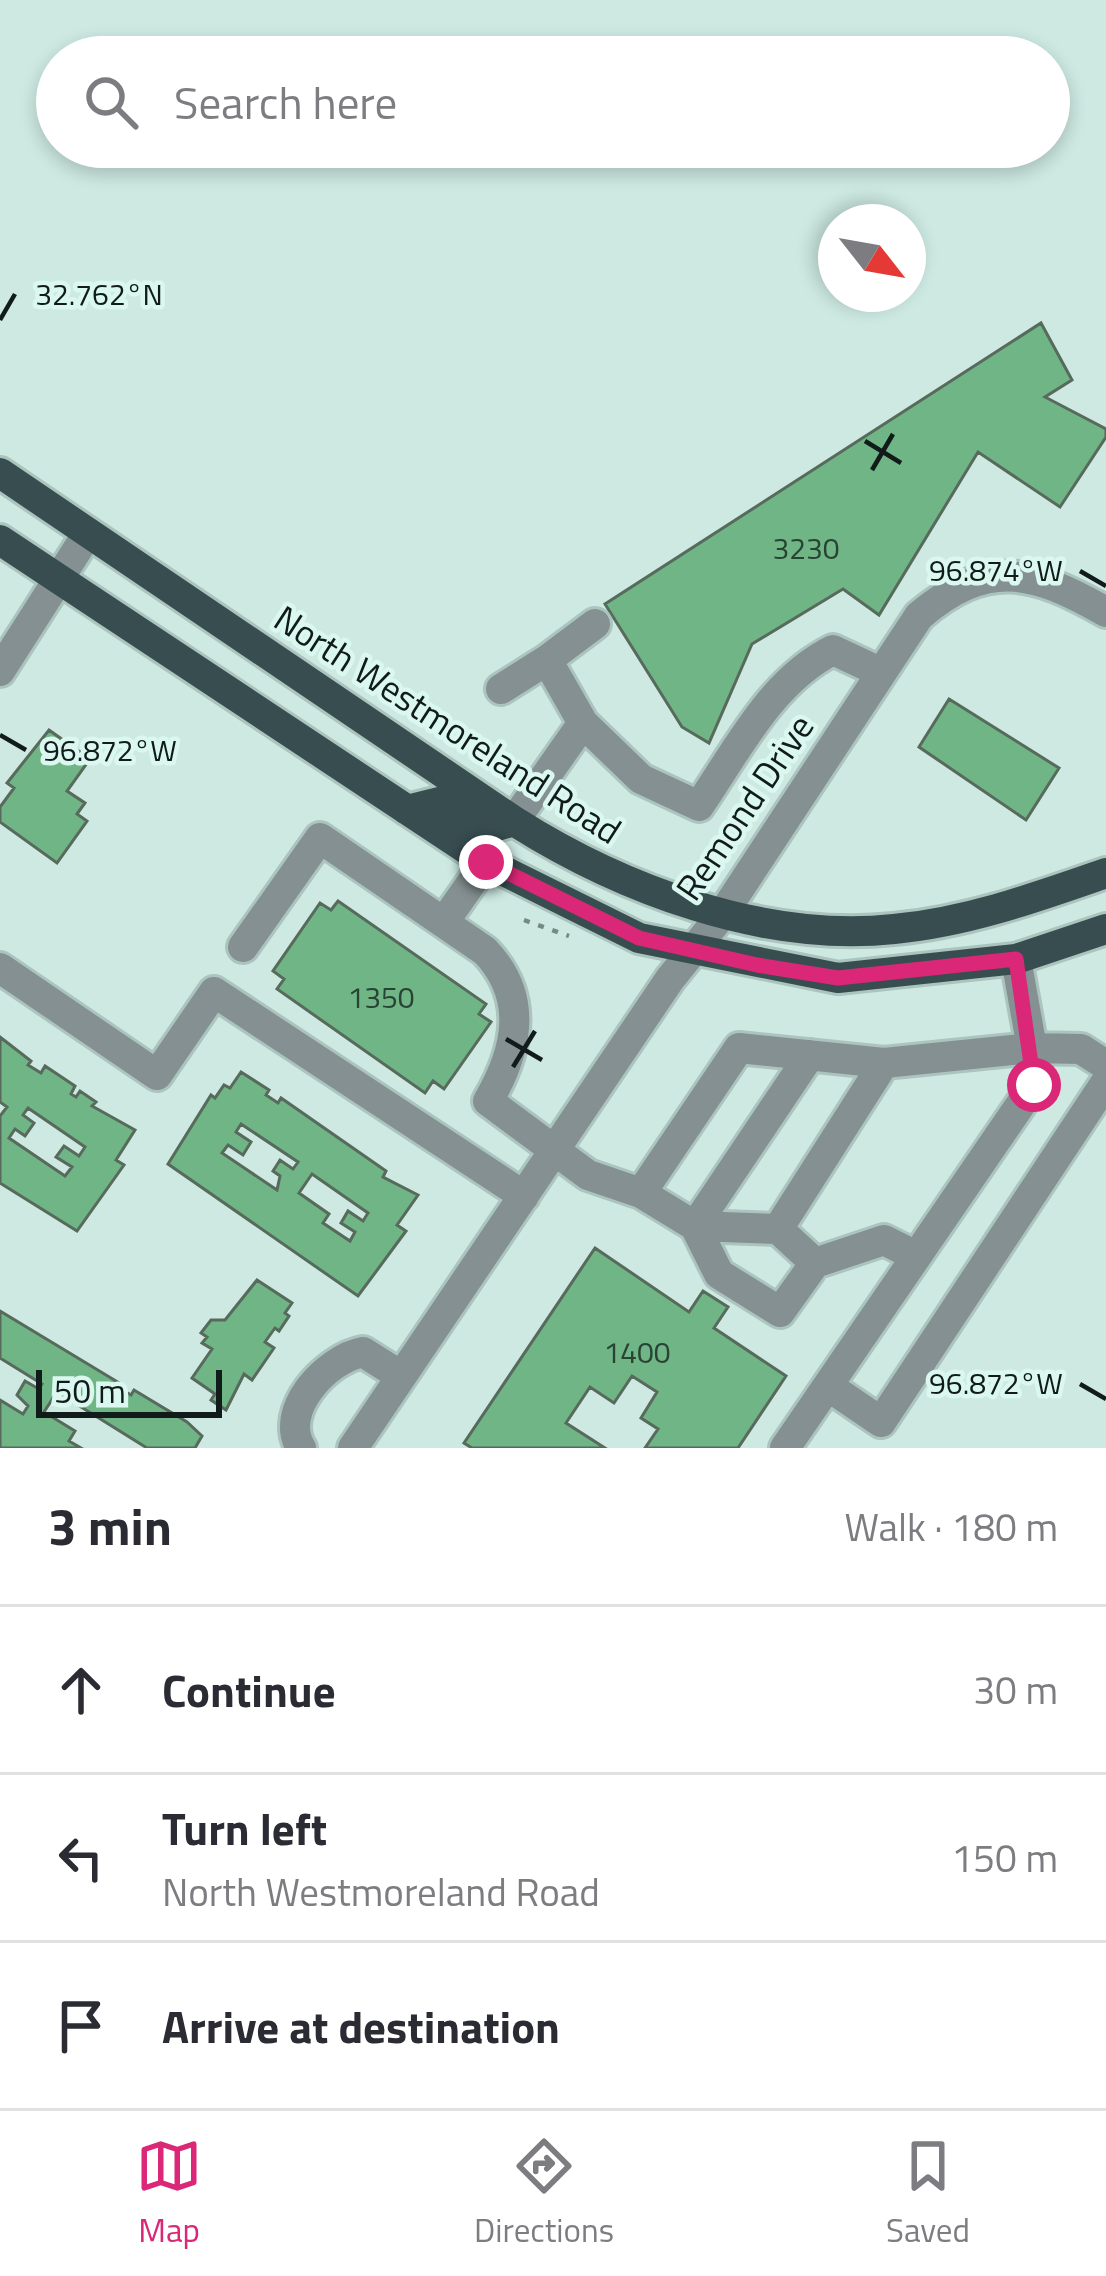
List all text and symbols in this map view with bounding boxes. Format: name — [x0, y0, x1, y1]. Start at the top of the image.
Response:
search box — [36, 36, 1070, 168]
text: Search here — [174, 68, 397, 136]
icon: search — [78, 69, 144, 135]
north arrow — [818, 204, 926, 312]
text: 32.762°N — [35, 271, 163, 317]
house number: 3230 — [772, 525, 840, 571]
text: 96.874°W — [929, 547, 1063, 593]
street label: North Westmoreland Road — [264, 591, 632, 857]
street label: Remond Drive — [661, 703, 827, 911]
text: 96.872°W — [43, 727, 177, 773]
route end — [459, 835, 513, 889]
house number: 1350 — [347, 974, 415, 1020]
route start — [1007, 1058, 1061, 1112]
house number: 1400 — [603, 1329, 671, 1375]
text: 96.872°W — [929, 1360, 1063, 1406]
scale bar — [36, 1364, 222, 1417]
text: 50 m — [54, 1366, 126, 1416]
text: 3 min — [48, 1487, 172, 1565]
text: Walk · 180 m — [844, 1497, 1058, 1556]
text: Continue — [162, 1656, 336, 1724]
icon: ahead — [48, 1657, 114, 1723]
text: 30 m — [973, 1660, 1058, 1719]
text: Turn left — [162, 1794, 327, 1862]
icon: left — [48, 1825, 114, 1891]
text: 150 m — [951, 1828, 1058, 1887]
text: North Westmoreland Road — [162, 1862, 600, 1921]
text: Arrive at destination — [162, 1992, 560, 2060]
icon: arrive — [48, 1993, 114, 2059]
tab: Map — [136, 2133, 202, 2255]
tab: Directions — [474, 2133, 614, 2255]
tab: Saved — [886, 2133, 970, 2255]

